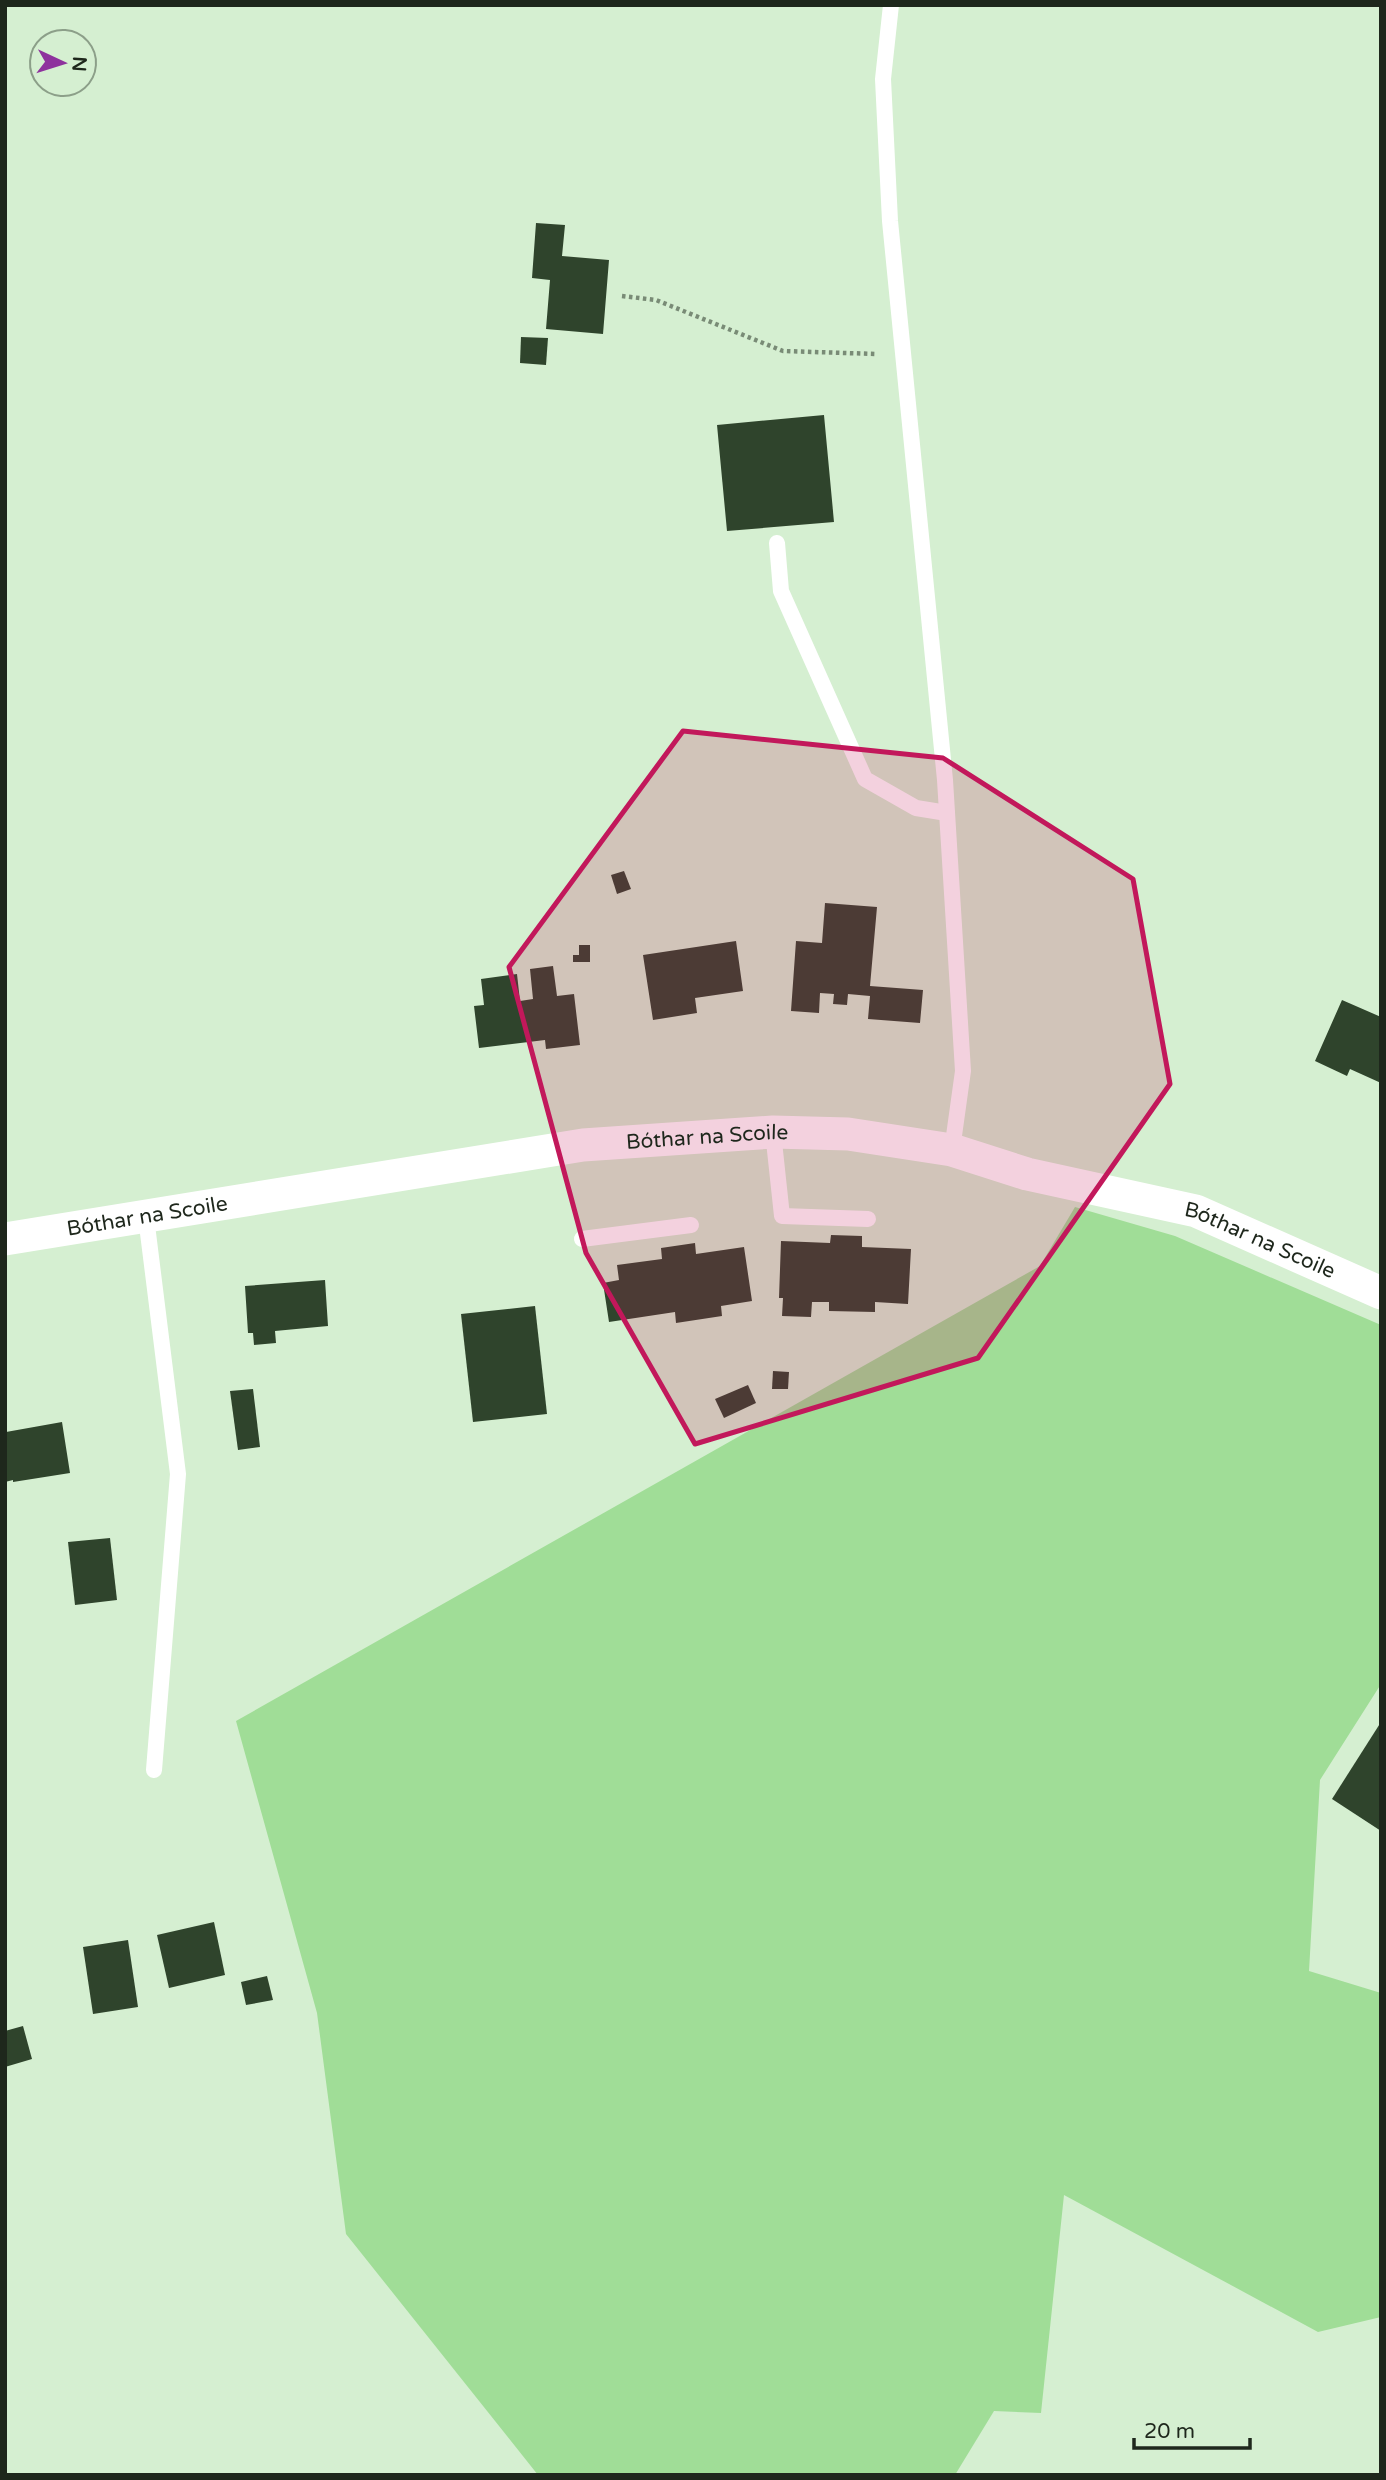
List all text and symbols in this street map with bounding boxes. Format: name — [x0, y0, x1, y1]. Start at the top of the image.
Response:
north arrow — [28, 28, 98, 98]
text: N — [67, 56, 90, 72]
street label: Bóthar na Scoile — [625, 1119, 789, 1155]
street label: Bóthar na Scoile — [65, 1190, 229, 1241]
street label: Bóthar na Scoile — [1182, 1196, 1339, 1284]
scale bar — [1134, 2406, 1250, 2450]
text: 20 m — [1144, 2419, 1195, 2444]

